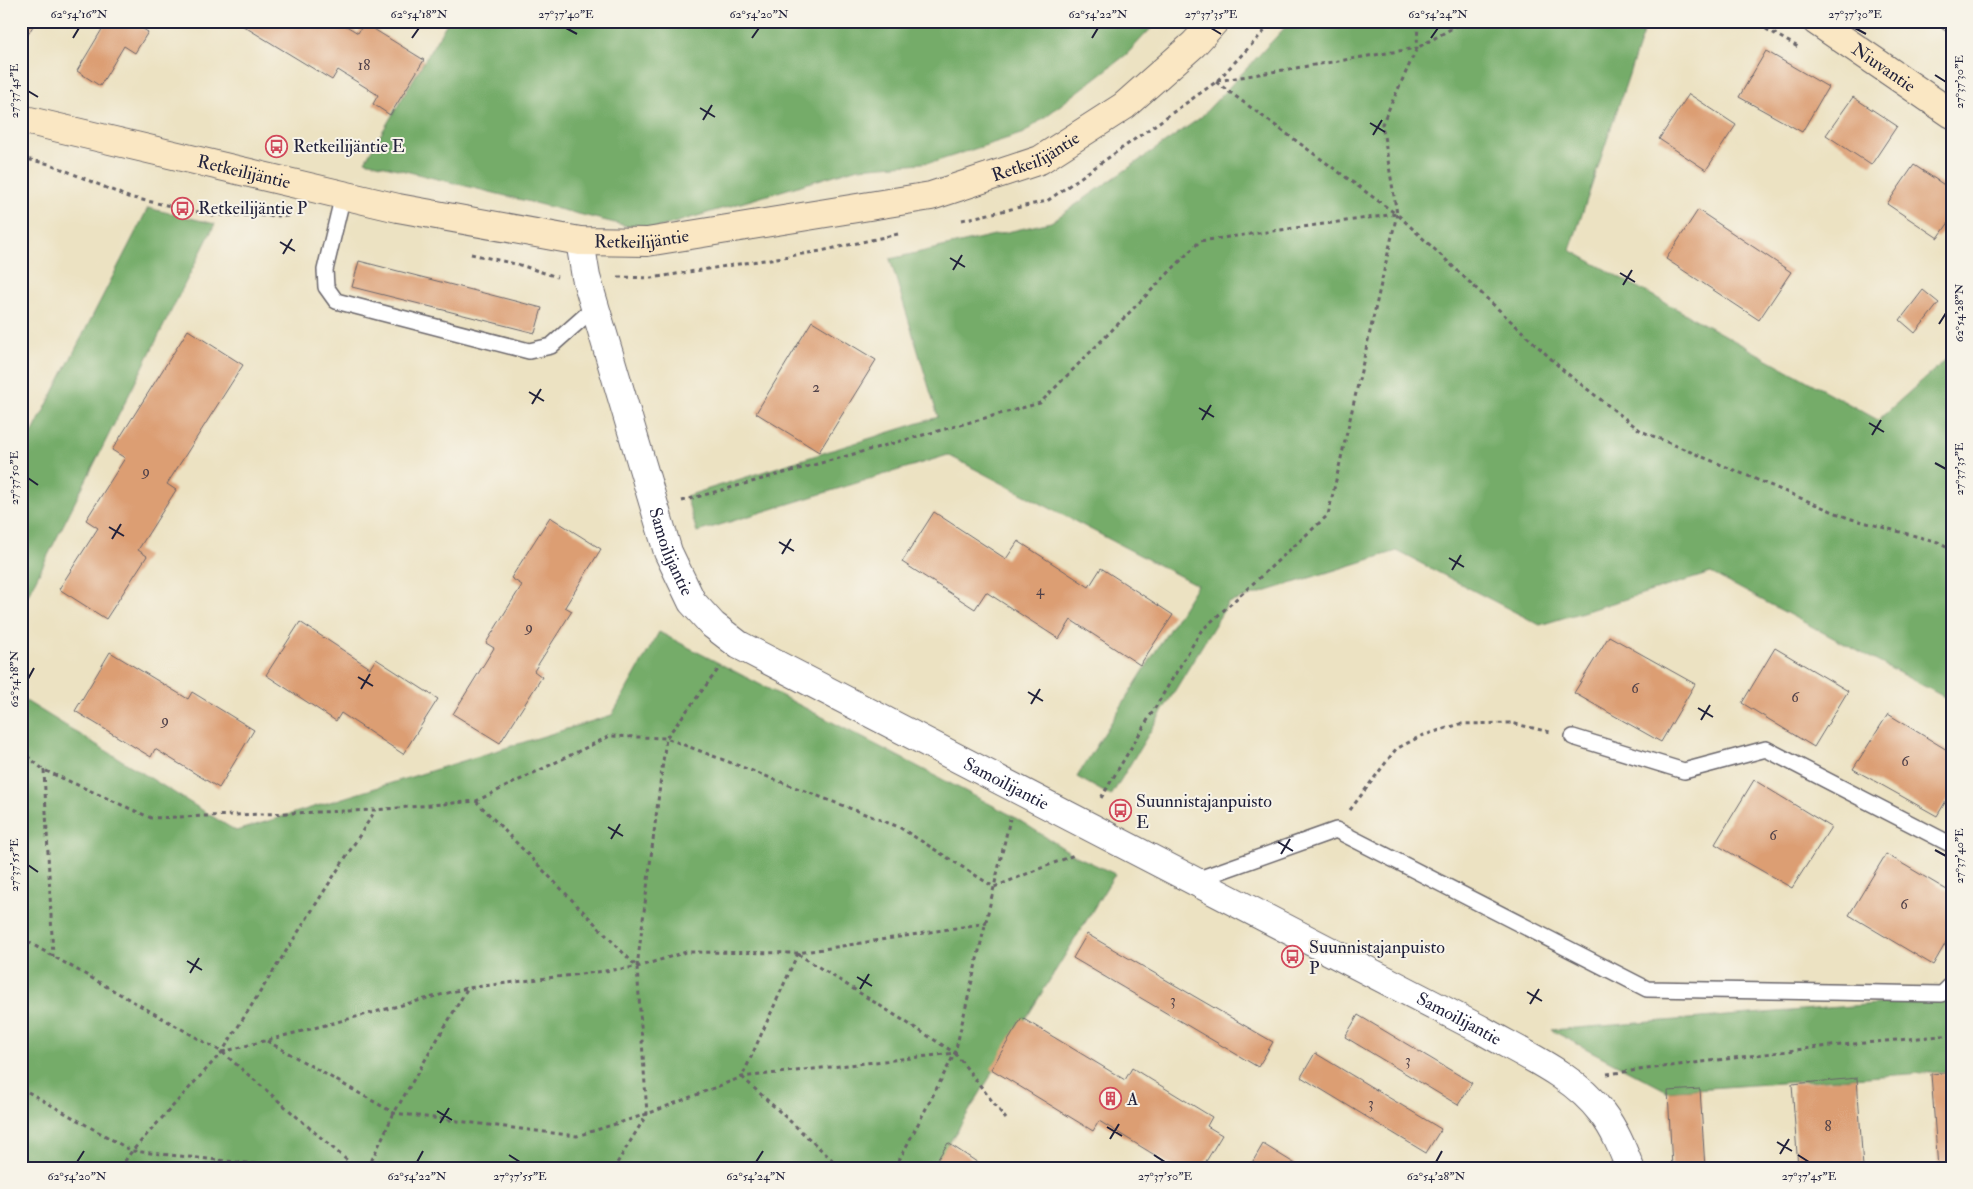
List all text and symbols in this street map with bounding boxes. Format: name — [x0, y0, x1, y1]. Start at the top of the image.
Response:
text: 62°54'16"N — [50, 7, 108, 22]
text: 62°54'18"N — [391, 7, 448, 22]
text: 27°37'40"E — [538, 7, 594, 22]
text: 62°54'20"N — [729, 7, 789, 22]
text: 62°54'22"N — [1068, 7, 1128, 22]
text: 27°37'35"E — [1185, 7, 1238, 22]
text: 62°54'24"N — [1408, 7, 1468, 22]
text: 27°37'30"E — [1828, 7, 1882, 22]
street label: Niuvantie — [1847, 38, 1920, 98]
text: 27°37'30"E — [1952, 55, 1967, 109]
house number: 18 — [358, 56, 370, 75]
text: 27°37'45"E — [7, 63, 22, 118]
street label: Retkeilijäntie — [989, 126, 1084, 187]
bus stop icon: Retkeilijäntie E — [265, 134, 289, 158]
place label: Retkeilijäntie E — [293, 135, 405, 158]
street label: Retkeilijäntie — [195, 150, 293, 194]
bus stop icon: Retkeilijäntie P — [170, 196, 194, 220]
place label: Retkeilijäntie P — [198, 197, 308, 220]
street label: Retkeilijäntie — [594, 224, 691, 254]
text: 62°54'28"N — [1952, 283, 1967, 342]
house number: 2 — [812, 378, 820, 397]
text: 27°37'35"E — [1952, 442, 1967, 495]
text: 27°37'50"E — [7, 451, 22, 505]
house number: 9 — [141, 462, 150, 481]
street label: Samoilijantie — [643, 505, 698, 600]
house number: 4 — [1036, 581, 1045, 600]
house number: 9 — [524, 618, 533, 637]
text: 62°54'18"N — [7, 650, 22, 707]
house number: 6 — [1631, 679, 1640, 698]
house number: 6 — [1791, 688, 1800, 707]
house number: 9 — [160, 711, 169, 730]
street label: Samoilijantie — [960, 752, 1053, 816]
house number: 6 — [1901, 752, 1910, 771]
place label: Suunnistajanpuisto E — [1136, 790, 1272, 834]
bus stop icon: Suunnistajanpuisto E — [1108, 799, 1132, 823]
house number: 6 — [1769, 826, 1778, 845]
text: 27°37'40"E — [1952, 828, 1967, 884]
text: 27°37'55"E — [7, 838, 22, 892]
house number: 6 — [1900, 895, 1909, 914]
place label: Suunnistajanpuisto P — [1309, 936, 1445, 980]
bus stop icon: Suunnistajanpuisto P — [1281, 945, 1305, 969]
street label: Samoilijantie — [1412, 987, 1506, 1051]
house number: 3 — [1170, 991, 1176, 1010]
house number: 3 — [1405, 1051, 1411, 1070]
building icon: A — [1099, 1087, 1123, 1111]
place label: A — [1126, 1088, 1139, 1111]
house number: 3 — [1368, 1094, 1374, 1113]
house number: 8 — [1824, 1117, 1832, 1136]
text: 62°54'20"N — [47, 1169, 107, 1184]
text: 62°54'22"N — [387, 1169, 447, 1184]
text: 27°37'55"E — [493, 1169, 547, 1184]
text: 62°54'24"N — [726, 1169, 786, 1184]
text: 27°37'50"E — [1138, 1169, 1192, 1184]
text: 62°54'28"N — [1407, 1169, 1466, 1184]
text: 27°37'45"E — [1782, 1169, 1837, 1184]

